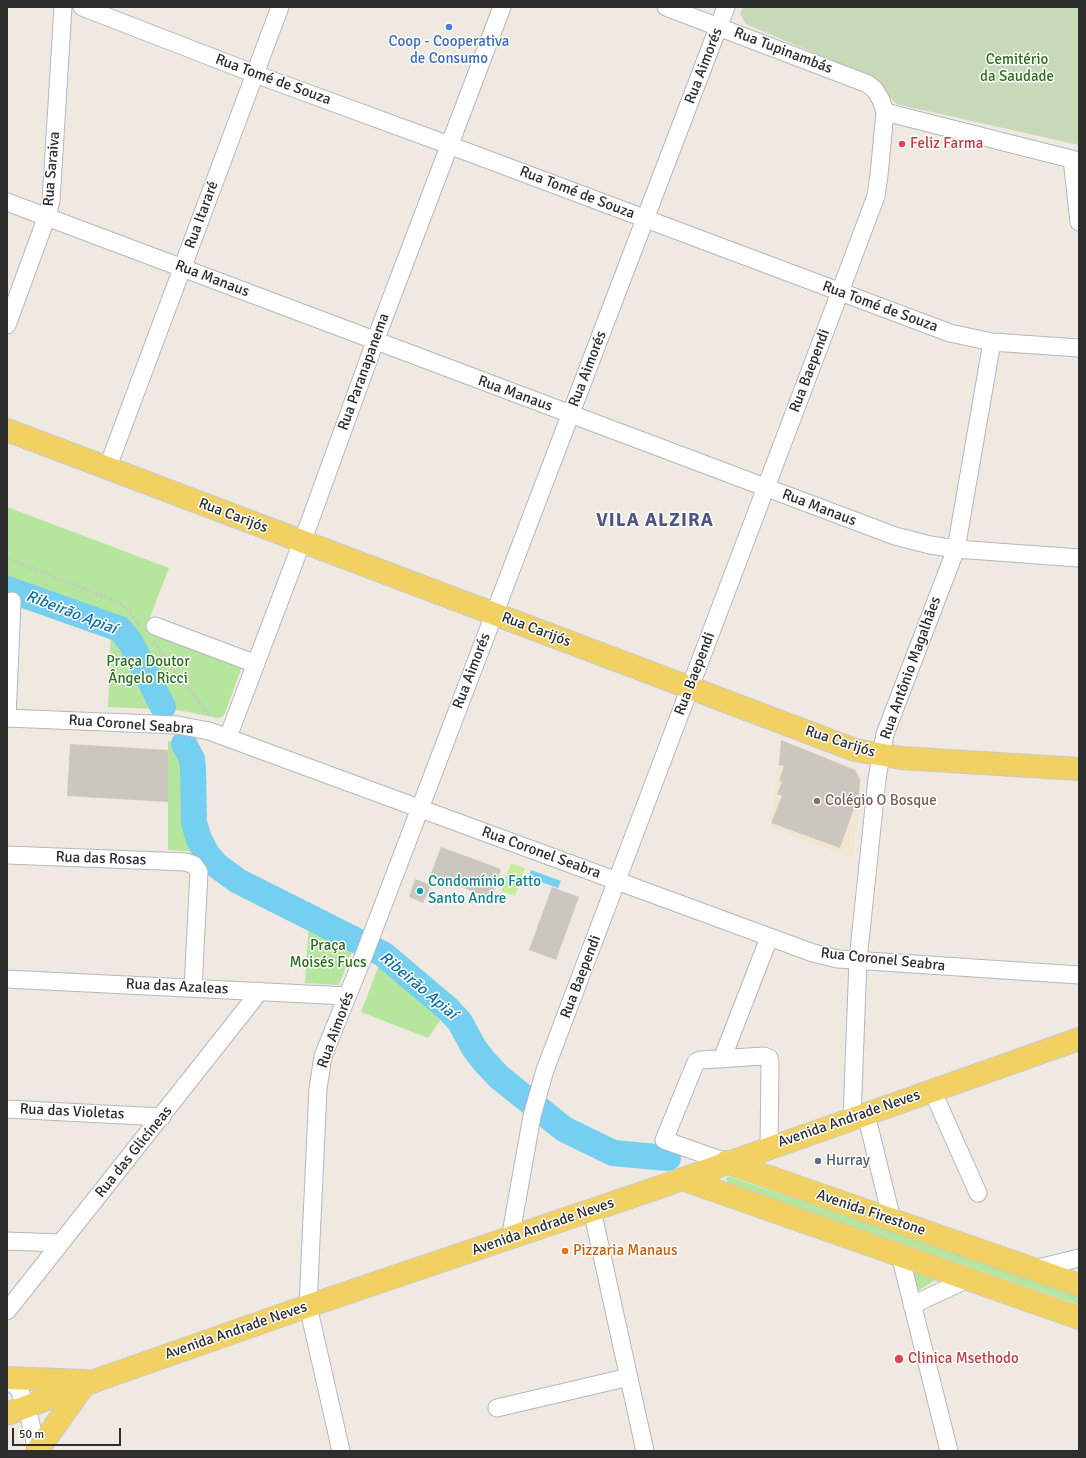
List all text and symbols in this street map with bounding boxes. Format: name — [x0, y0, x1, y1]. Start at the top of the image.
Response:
marker: Coop - Cooperativa de Consumo — [444, 22, 454, 32]
street label: Rua Tupinambás — [731, 24, 835, 78]
street label: Rua Aimorés — [681, 25, 727, 107]
place label: Coop - Cooperativa de Consumo — [389, 33, 509, 68]
street label: Rua Tomé de Souza — [213, 51, 333, 109]
park label: Cemitério da Saudade — [980, 51, 1054, 86]
street label: Rua Saraiva — [40, 131, 64, 207]
place label: Feliz Farma — [910, 135, 983, 153]
marker: Feliz Farma — [897, 139, 907, 149]
street label: Rua Tomé de Souza — [517, 163, 637, 223]
street label: Rua Itararé — [181, 179, 223, 251]
street label: Rua Manaus — [172, 257, 252, 301]
street label: Rua Tomé de Souza — [820, 278, 940, 336]
street label: Rua Paranapanema — [334, 311, 394, 433]
street label: Rua Baependi — [786, 327, 834, 415]
street label: Rua Aimorés — [565, 328, 611, 410]
street label: Rua Manaus — [475, 372, 555, 416]
street label: Rua Manaus — [779, 486, 859, 530]
street label: Rua Carijós — [196, 495, 270, 537]
district label: VILA ALZIRA — [596, 510, 714, 532]
water label: Ribeirão Apiaí — [23, 587, 119, 639]
street label: Rua Antônio Magalhães — [877, 594, 945, 742]
street label: Rua Carijós — [499, 609, 573, 651]
street label: Rua Aimorés — [449, 630, 495, 712]
street label: Rua Baependi — [671, 630, 719, 718]
park label: Praça Doutor Ângelo Ricci — [106, 653, 190, 688]
street label: Rua Coronel Seabra — [68, 712, 194, 738]
street label: Rua Carijós — [803, 722, 877, 762]
place label: Colégio O Bosque — [825, 792, 937, 810]
marker: Colégio O Bosque — [812, 796, 822, 806]
street label: Rua Coronel Seabra — [479, 823, 603, 883]
street label: Rua das Rosas — [55, 848, 147, 870]
place label: Condomínio Fatto Santo Andre — [428, 873, 541, 908]
marker: Condomínio Fatto Santo Andre — [415, 886, 425, 896]
street label: Rua Baependi — [557, 933, 605, 1021]
park label: Praça Moisés Fucs — [289, 937, 367, 972]
street label: Rua Coronel Seabra — [820, 944, 946, 976]
water label: Ribeirão Apiaí — [375, 948, 461, 1024]
street label: Rua das Azaleas — [125, 975, 229, 999]
street label: Rua Aimorés — [314, 989, 358, 1071]
street label: Avenida Andrade Neves — [775, 1086, 923, 1152]
street label: Rua das Violetas — [19, 1100, 125, 1124]
street label: Rua das Glicíneas — [92, 1103, 176, 1201]
place label: Hurray — [826, 1152, 870, 1170]
marker: Hurray — [813, 1156, 823, 1166]
street label: Avenida Firestone — [814, 1186, 928, 1240]
street label: Avenida Andrade Neves — [469, 1194, 617, 1260]
place label: Pizzaria Manaus — [573, 1242, 678, 1260]
marker: Pizzaria Manaus — [560, 1246, 570, 1256]
street label: Avenida Andrade Neves — [162, 1298, 310, 1364]
place label: Clinica Msethodo — [908, 1350, 1019, 1368]
marker: Clinica Msethodo — [893, 1353, 905, 1365]
scale bar — [14, 1420, 123, 1446]
text: 50 m — [19, 1427, 44, 1442]

